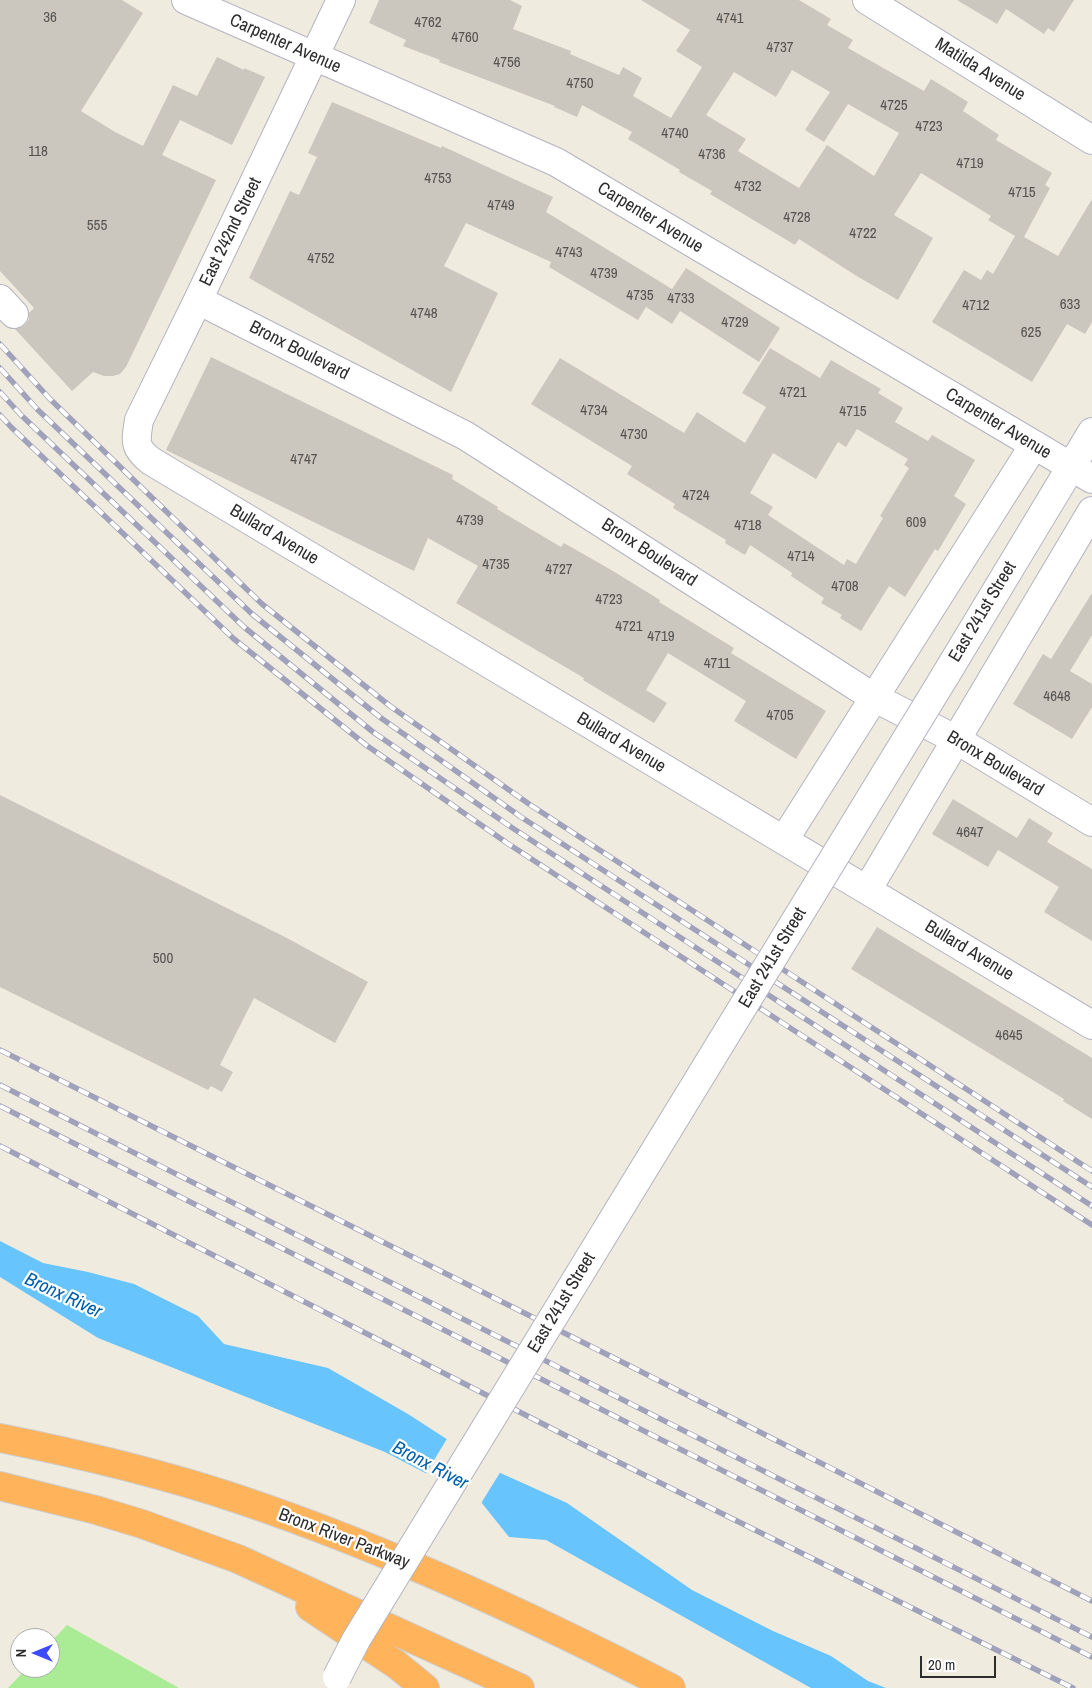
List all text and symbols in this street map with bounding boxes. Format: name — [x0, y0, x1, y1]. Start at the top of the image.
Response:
house number: 36 — [43, 9, 57, 27]
street label: Carpenter Avenue — [226, 10, 344, 78]
house number: 4741 — [716, 10, 744, 28]
house number: 4762 — [414, 14, 442, 32]
house number: 4760 — [451, 29, 479, 47]
street label: Matilda Avenue — [931, 34, 1029, 106]
house number: 4737 — [766, 39, 794, 57]
house number: 4756 — [493, 54, 521, 72]
house number: 4750 — [566, 75, 594, 93]
house number: 4725 — [880, 97, 908, 115]
house number: 4723 — [915, 118, 943, 136]
house number: 4740 — [661, 125, 689, 143]
house number: 118 — [28, 143, 48, 161]
house number: 4736 — [698, 146, 726, 164]
house number: 4719 — [956, 155, 984, 173]
house number: 4753 — [424, 170, 452, 188]
street label: East 242nd Street — [195, 174, 267, 290]
street label: Carpenter Avenue — [593, 178, 707, 258]
house number: 4732 — [734, 178, 762, 196]
house number: 4715 — [1008, 184, 1036, 202]
house number: 4749 — [487, 197, 515, 215]
house number: 4728 — [783, 209, 811, 227]
house number: 555 — [87, 217, 107, 235]
house number: 4722 — [849, 225, 877, 243]
house number: 4743 — [555, 244, 583, 262]
house number: 4752 — [307, 250, 335, 268]
house number: 4739 — [590, 265, 618, 283]
house number: 4735 — [626, 287, 654, 305]
house number: 4733 — [667, 290, 695, 308]
house number: 633 — [1060, 296, 1080, 314]
house number: 4712 — [962, 297, 990, 315]
house number: 4748 — [410, 305, 438, 323]
house number: 4729 — [721, 314, 749, 332]
street label: Bronx Boulevard — [245, 317, 353, 385]
house number: 625 — [1021, 324, 1041, 342]
house number: 4721 — [779, 384, 807, 402]
street label: Carpenter Avenue — [941, 384, 1055, 464]
house number: 4734 — [580, 402, 608, 420]
house number: 4715 — [839, 403, 867, 421]
house number: 4730 — [620, 426, 648, 444]
house number: 4747 — [290, 451, 318, 469]
house number: 4724 — [682, 487, 710, 505]
street label: Bullard Avenue — [226, 500, 322, 570]
house number: 4739 — [456, 512, 484, 530]
street label: Bronx Boulevard — [597, 514, 701, 592]
house number: 609 — [906, 514, 926, 532]
house number: 4718 — [734, 517, 762, 535]
house number: 4714 — [787, 548, 815, 566]
house number: 4735 — [482, 556, 510, 574]
street label: East 241st Street — [945, 558, 1021, 666]
house number: 4727 — [545, 561, 573, 579]
house number: 4708 — [831, 578, 859, 596]
house number: 4723 — [595, 591, 623, 609]
house number: 4721 — [615, 618, 643, 636]
house number: 4719 — [647, 628, 675, 646]
house number: 4711 — [704, 655, 730, 673]
house number: 4648 — [1043, 688, 1071, 706]
house number: 4705 — [766, 707, 794, 725]
street label: Bullard Avenue — [573, 708, 669, 778]
street label: Bronx Boulevard — [943, 727, 1047, 801]
house number: 4647 — [956, 824, 984, 842]
street label: East 241st Street — [735, 904, 811, 1012]
street label: Bullard Avenue — [921, 916, 1017, 986]
house number: 500 — [153, 950, 173, 968]
house number: 4645 — [995, 1027, 1023, 1045]
street label: East 241st Street — [524, 1249, 600, 1357]
water label: Bronx River — [21, 1268, 105, 1324]
water label: Bronx River — [388, 1437, 472, 1495]
street label: Bronx River Parkway — [275, 1504, 413, 1574]
north arrow — [10, 1628, 60, 1678]
scale bar — [922, 1646, 998, 1678]
text: N — [12, 1649, 30, 1657]
text: 20 m — [928, 1654, 955, 1675]

